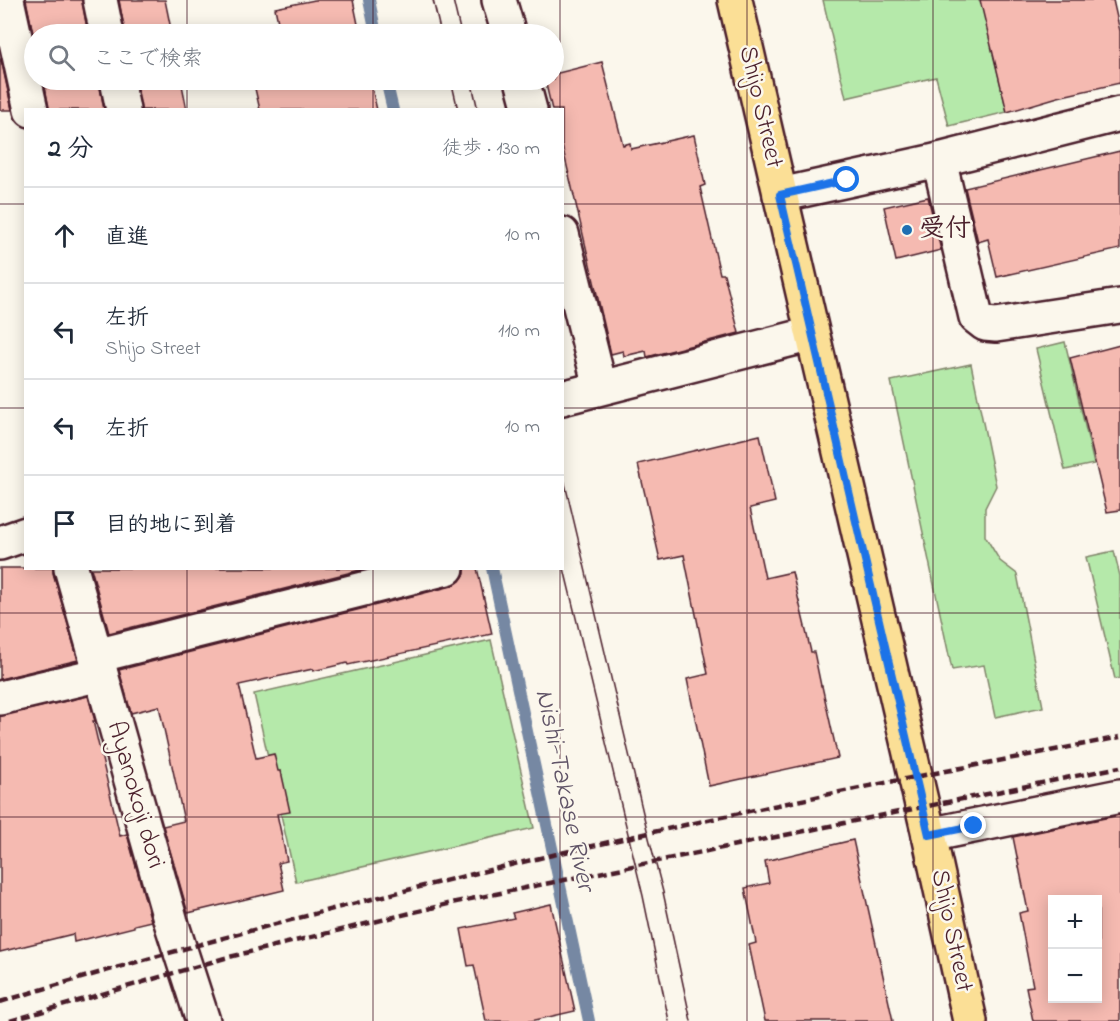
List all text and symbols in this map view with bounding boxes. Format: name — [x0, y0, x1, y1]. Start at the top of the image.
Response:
search box — [24, 24, 564, 90]
icon: search — [45, 41, 78, 74]
street label: Shijo Street — [727, 42, 793, 172]
text: ここで検索 — [93, 44, 203, 76]
text: 2 分 — [48, 131, 93, 169]
text: 徒歩 · 130 m — [442, 135, 540, 164]
route start — [833, 166, 859, 192]
place label: 受付 — [919, 211, 971, 249]
icon: ahead — [48, 219, 81, 252]
text: 10 m — [504, 221, 540, 250]
text: 直進 — [105, 222, 149, 254]
marker: 受付 — [900, 223, 914, 237]
text: 左折 — [105, 303, 149, 335]
icon: left — [48, 315, 81, 348]
text: 110 m — [498, 317, 540, 346]
text: Shijo Street — [105, 335, 201, 364]
icon: left — [48, 411, 81, 444]
text: 10 m — [504, 413, 540, 442]
text: 左折 — [105, 414, 149, 446]
icon: arrive — [48, 507, 81, 540]
text: 目的地に到着 — [105, 510, 237, 542]
water label: Nishi-Takase River — [524, 686, 605, 898]
street label: Ayanokoji dori — [96, 717, 174, 873]
route end — [960, 812, 986, 838]
street label: Shijo Street — [919, 866, 983, 996]
map controls — [1048, 895, 1102, 1003]
button: + — [1048, 895, 1102, 949]
button: − — [1048, 949, 1102, 1003]

